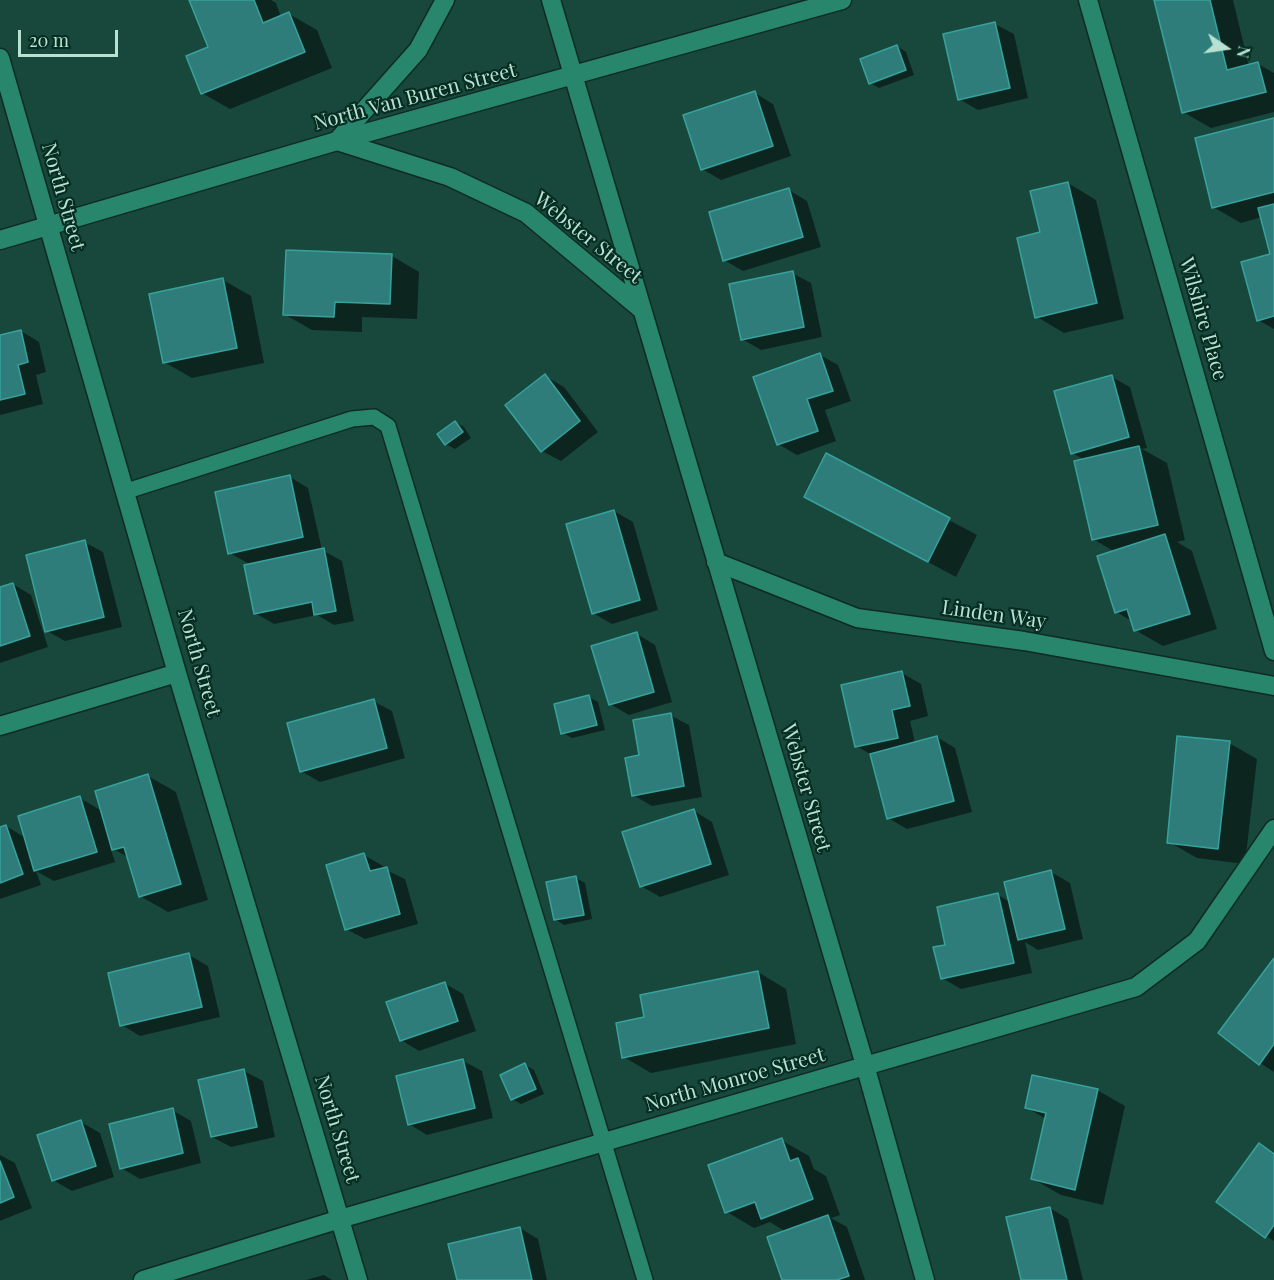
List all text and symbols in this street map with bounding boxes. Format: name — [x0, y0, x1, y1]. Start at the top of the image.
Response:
scale bar — [21, 18, 122, 56]
north arrow — [1196, 18, 1256, 78]
text: 20 m — [29, 28, 69, 52]
text: N — [1232, 44, 1256, 60]
street label: North Van Buren Street — [311, 58, 519, 136]
street label: North Street — [36, 140, 90, 254]
street label: Webster Street — [529, 187, 647, 289]
street label: Wilshire Place — [1174, 255, 1232, 383]
street label: Linden Way — [940, 596, 1048, 634]
street label: North Street — [172, 606, 226, 720]
street label: Webster Street — [776, 721, 836, 855]
street label: North Monroe Street — [642, 1043, 828, 1117]
street label: North Street — [309, 1072, 365, 1186]

